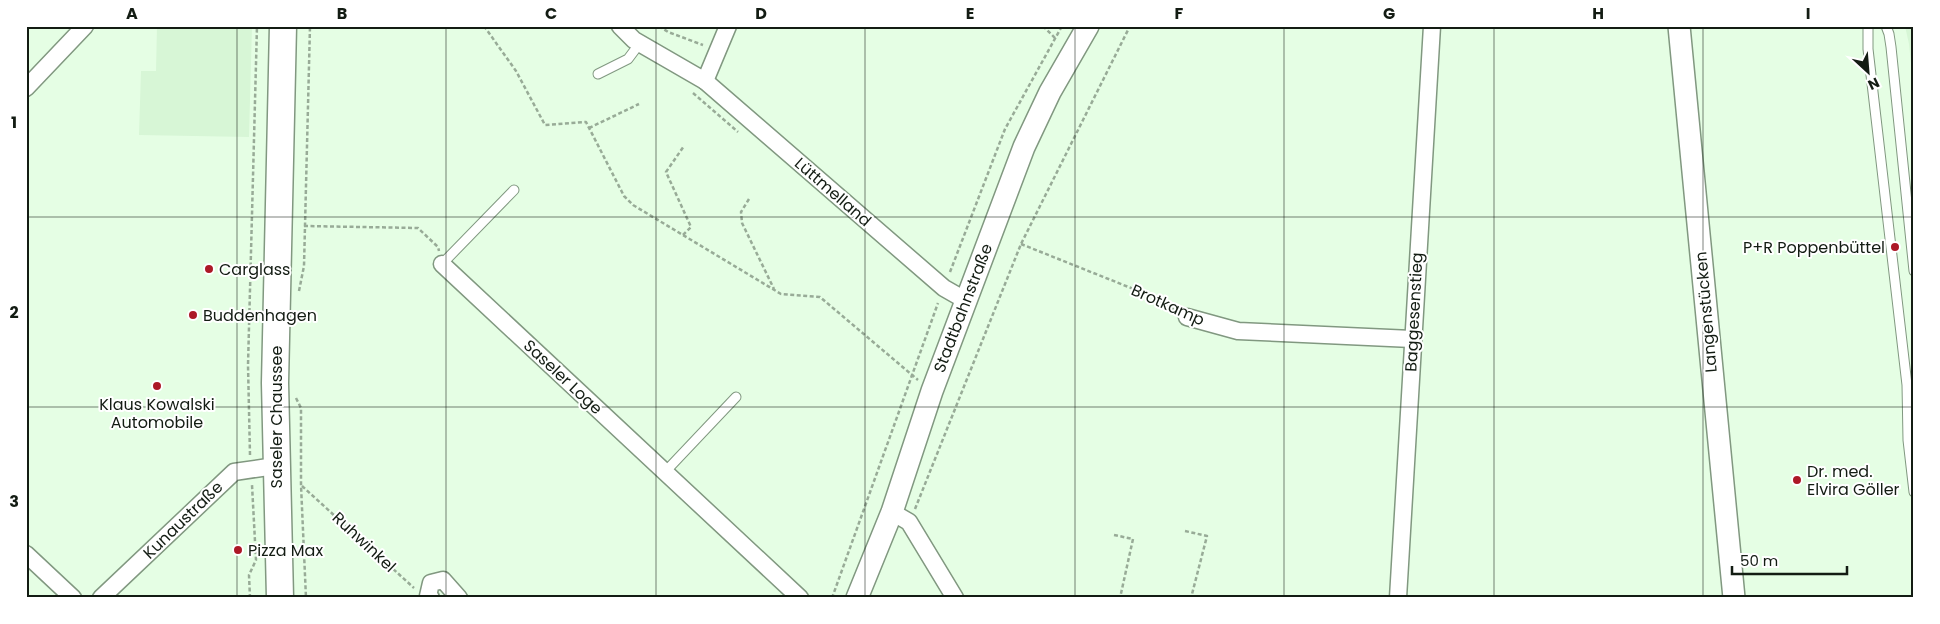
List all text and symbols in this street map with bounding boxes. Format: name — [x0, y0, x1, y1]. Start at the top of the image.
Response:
text: A — [126, 2, 138, 25]
text: B — [337, 2, 347, 25]
text: C — [545, 2, 557, 25]
text: D — [755, 2, 767, 25]
text: E — [966, 2, 974, 25]
text: F — [1175, 2, 1184, 25]
text: G — [1383, 2, 1395, 25]
text: H — [1592, 2, 1604, 25]
text: I — [1806, 2, 1810, 25]
north arrow — [1842, 48, 1892, 98]
text: N — [1865, 72, 1883, 95]
text: 1 — [11, 111, 17, 134]
street label: Lüttmelland — [790, 152, 876, 232]
place label: P+R Poppenbüttel — [1743, 236, 1885, 259]
street label: Stadtbahnstraße — [928, 240, 998, 376]
marker: P+R Poppenbüttel — [1889, 241, 1901, 253]
street label: Langenstücken — [1689, 250, 1723, 374]
street label: Baggesenstieg — [1399, 252, 1429, 372]
place label: Carglass — [219, 258, 290, 281]
marker: Carglass — [203, 263, 215, 275]
street label: Brotkamp — [1128, 279, 1209, 331]
text: 2 — [9, 301, 19, 324]
place label: Buddenhagen — [203, 304, 317, 327]
marker: Buddenhagen — [187, 309, 199, 321]
street label: Saseler Loge — [518, 334, 608, 420]
street label: Saseler Chaussee — [265, 346, 288, 488]
marker: Klaus Kowalski Automobile — [151, 380, 163, 392]
place label: Klaus Kowalski Automobile — [99, 393, 215, 434]
place label: Dr. med. Elvira Göller — [1807, 460, 1900, 501]
marker: Dr. med. Elvira Göller — [1791, 474, 1803, 486]
street label: Kunaustraße — [138, 476, 228, 564]
text: 3 — [9, 490, 19, 513]
street label: Ruhwinkel — [327, 506, 401, 578]
place label: Pizza Max — [248, 539, 323, 562]
marker: Pizza Max — [232, 544, 244, 556]
scale bar — [1732, 544, 1848, 576]
text: 50 m — [1740, 550, 1778, 571]

